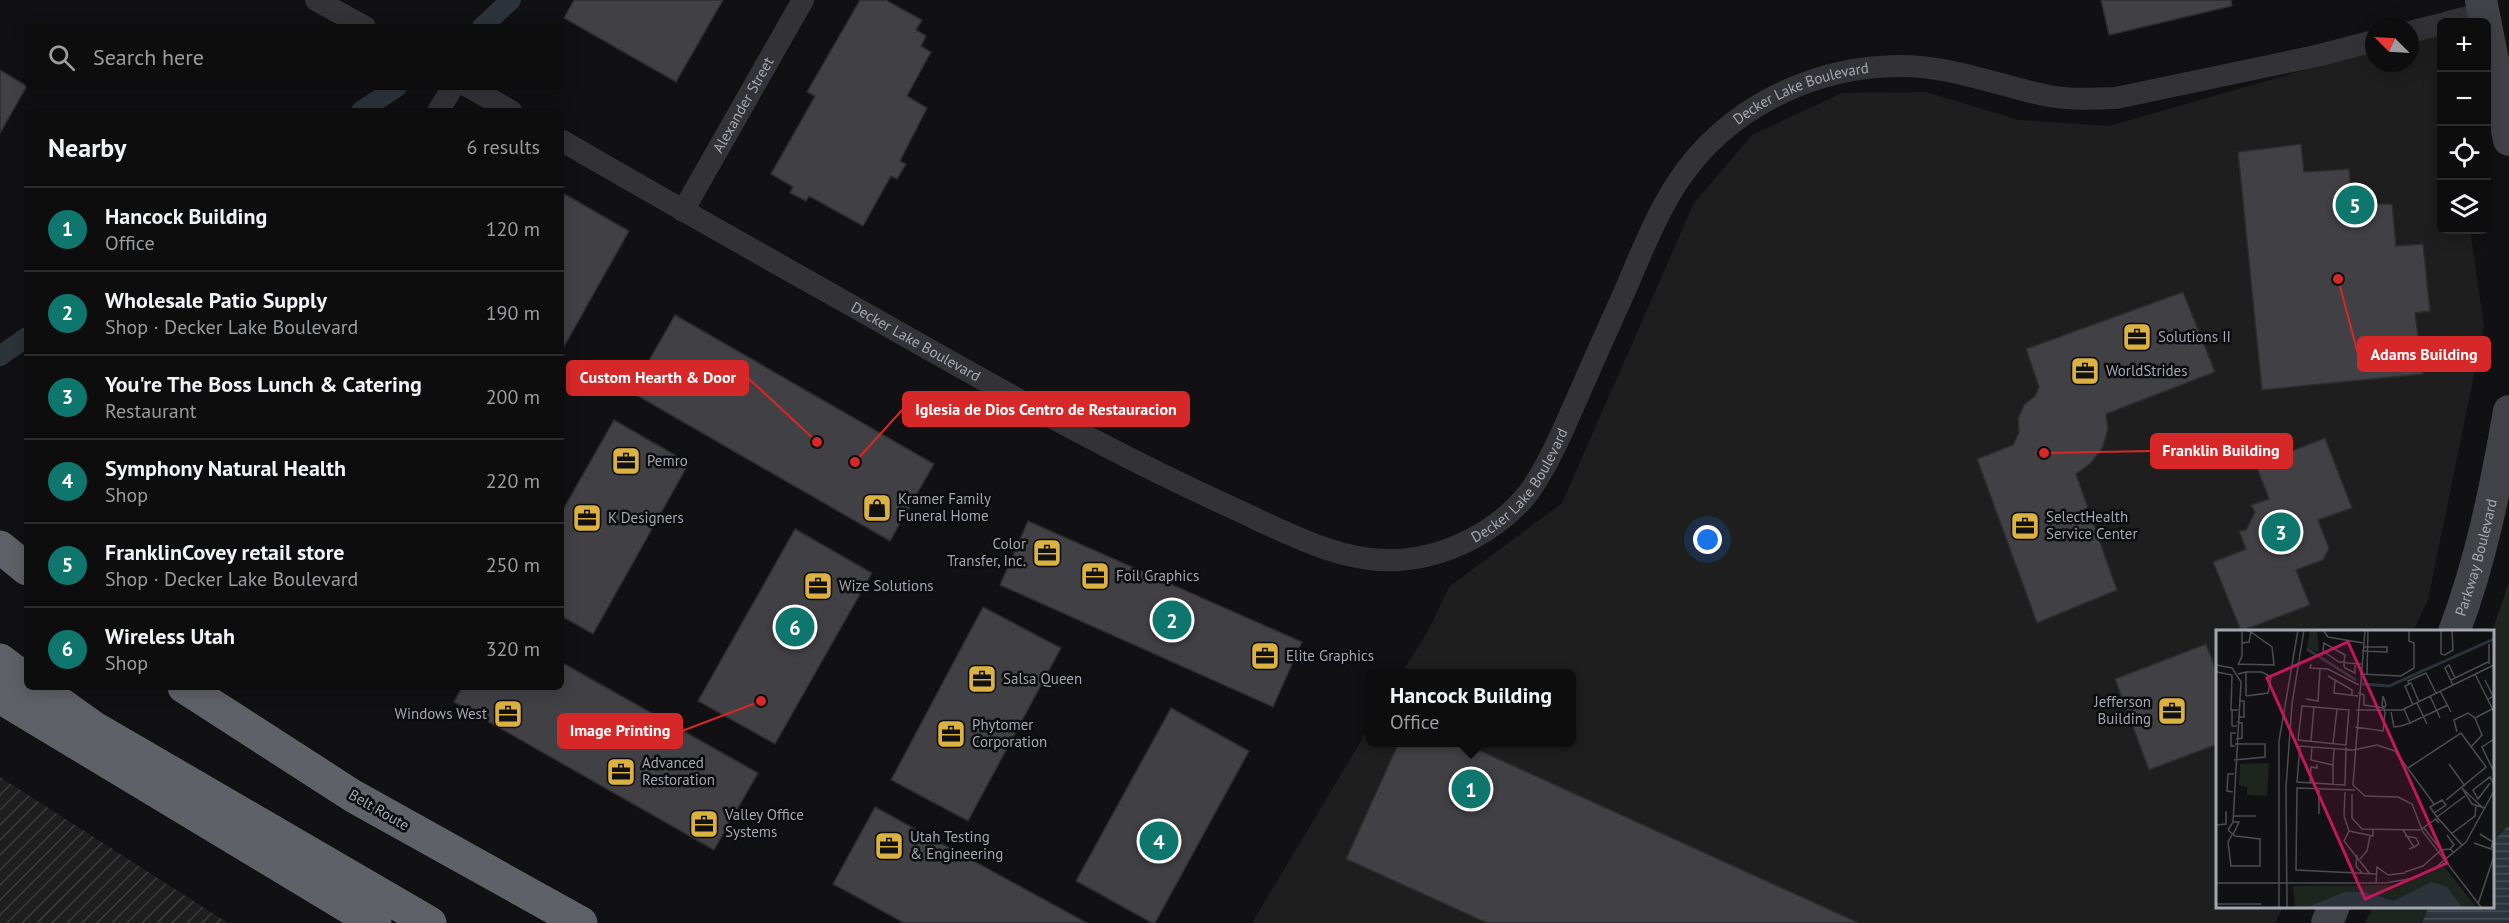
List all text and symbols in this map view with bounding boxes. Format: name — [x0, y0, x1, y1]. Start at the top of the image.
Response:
north arrow — [2365, 18, 2419, 72]
map controls — [2437, 18, 2491, 234]
button: + — [2437, 18, 2491, 72]
search box — [24, 24, 564, 90]
icon: search — [45, 41, 78, 74]
text: Search here — [93, 43, 204, 71]
street label: Alexander Street — [708, 53, 778, 156]
street label: Decker Lake Boulevard — [1729, 58, 1870, 128]
button: − — [2437, 72, 2491, 126]
button: locate — [2437, 126, 2491, 180]
text: Nearby — [48, 131, 126, 164]
text: 6 results — [467, 134, 540, 160]
button: layers — [2437, 180, 2491, 234]
pin: 5 — [2336, 182, 2374, 228]
text: Hancock Building — [105, 202, 267, 230]
text: 1 — [62, 216, 73, 242]
text: 120 m — [486, 216, 540, 242]
text: Office — [105, 230, 155, 256]
text: Wholesale Patio Supply — [105, 286, 327, 314]
street label: Decker Lake Boulevard — [848, 297, 984, 385]
text: 2 — [62, 300, 73, 326]
text: 190 m — [486, 300, 540, 326]
text: Shop · Decker Lake Boulevard — [105, 314, 358, 340]
office icon: Solutions II — [2121, 321, 2153, 353]
place label: Solutions II — [2158, 327, 2231, 346]
callout: Adams Building — [2358, 337, 2490, 371]
text: Adams Building — [2370, 344, 2478, 364]
office icon: WorldStrides — [2069, 355, 2101, 387]
callout: Custom Hearth & Door — [567, 361, 748, 395]
place label: WorldStrides — [2106, 361, 2188, 380]
text: Custom Hearth & Door — [580, 367, 737, 387]
text: You're The Boss Lunch & Catering — [105, 370, 422, 398]
text: 3 — [62, 384, 73, 410]
text: 200 m — [486, 384, 540, 410]
callout: Iglesia de Dios Centro de Restauracion — [903, 392, 1189, 426]
text: Restaurant — [105, 398, 196, 424]
text: Iglesia de Dios Centro de Restauracion — [915, 399, 1177, 419]
street label: Decker Lake Boulevard — [1467, 425, 1572, 547]
callout: Franklin Building — [2151, 434, 2292, 468]
text: Franklin Building — [2162, 440, 2280, 460]
office icon: Pemro — [610, 445, 642, 477]
place label: Pemro — [647, 451, 688, 470]
text: Symphony Natural Health — [105, 454, 346, 482]
text: 4 — [62, 468, 73, 494]
text: 220 m — [486, 468, 540, 494]
text: Shop — [105, 482, 148, 508]
place label: Kramer Family Funeral Home — [898, 489, 991, 525]
shop icon: Kramer Family Funeral Home — [861, 492, 893, 524]
street label: Parkway Boulevard — [2451, 497, 2501, 619]
office icon: K Designers — [571, 502, 603, 534]
place label: SelectHealth Service Center — [2046, 507, 2138, 543]
place label: K Designers — [608, 508, 684, 527]
office icon: SelectHealth Service Center — [2009, 510, 2041, 542]
pin: 3 — [2262, 510, 2300, 554]
your location — [1693, 525, 1722, 554]
place label: Color Transfer, Inc. — [947, 534, 1026, 570]
office icon: Color Transfer, Inc. — [1031, 537, 1063, 569]
text: FranklinCovey retail store — [105, 538, 345, 566]
text: 5 — [62, 552, 73, 578]
text: 250 m — [486, 552, 540, 578]
office icon: Foil Graphics — [1079, 560, 1111, 592]
text: Shop · Decker Lake Boulevard — [105, 566, 358, 592]
place label: Foil Graphics — [1116, 566, 1199, 585]
office icon: Wize Solutions — [802, 570, 834, 602]
place label: Wize Solutions — [839, 576, 934, 595]
pin: 2 — [1152, 598, 1192, 642]
pin: 6 — [776, 604, 814, 650]
text: Wireless Utah — [105, 622, 235, 650]
inset map — [2216, 630, 2494, 908]
text: 6 — [62, 636, 73, 662]
text: 320 m — [486, 636, 540, 662]
office icon: Elite Graphics — [1249, 640, 1281, 672]
place label: Elite Graphics — [1286, 646, 1374, 665]
text: Shop — [105, 650, 148, 676]
office icon: Salsa Queen — [966, 663, 998, 695]
place label: Salsa Queen — [1003, 669, 1082, 688]
popup — [1366, 669, 1576, 747]
text: Hancock Building — [1390, 681, 1552, 709]
place label: Jefferson Building — [2093, 692, 2151, 728]
office icon: Jefferson Building — [2156, 695, 2188, 727]
office icon: Windows West — [492, 698, 524, 730]
place label: Windows West — [395, 704, 487, 723]
text: Office — [1390, 709, 1439, 735]
callout: Image Printing — [558, 714, 682, 748]
place label: Phytomer Corporation — [972, 715, 1047, 751]
office icon: Phytomer Corporation — [935, 718, 967, 750]
text: Image Printing — [570, 720, 670, 740]
place label: Advanced Restoration — [642, 753, 715, 789]
office icon: Advanced Restoration — [605, 756, 637, 788]
pin: 1 — [1452, 766, 1490, 812]
street label: Belt Route — [346, 785, 413, 834]
place label: Valley Office Systems — [724, 805, 804, 841]
office icon: Valley Office Systems — [688, 808, 720, 840]
pin: 4 — [1140, 818, 1178, 864]
place label: Utah Testing & Engineering — [910, 827, 1003, 863]
office icon: Utah Testing & Engineering — [873, 830, 905, 862]

